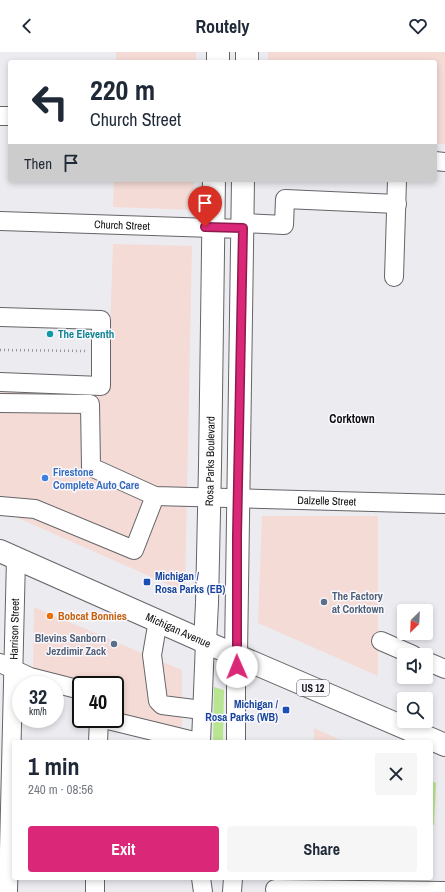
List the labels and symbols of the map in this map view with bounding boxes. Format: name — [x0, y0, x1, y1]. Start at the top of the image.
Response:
pin — [188, 186, 222, 227]
street label: Church Street — [94, 217, 151, 233]
place label: The Eleventh — [58, 327, 114, 341]
marker: The Eleventh — [45, 329, 55, 339]
district label: Corktown — [329, 411, 375, 427]
street label: Rosa Parks Boulevard — [202, 416, 218, 506]
place label: Firestone Complete Auto Care — [53, 465, 139, 492]
marker: Firestone Complete Auto Care — [40, 473, 50, 483]
street label: Dalzelle Street — [297, 493, 357, 509]
place label: Michigan / Rosa Parks (EB) — [155, 569, 225, 596]
marker: Michigan / Rosa Parks (EB) — [142, 577, 152, 587]
place label: The Factory at Corktown — [332, 589, 384, 616]
marker: The Factory at Corktown — [319, 597, 329, 607]
street label: Harrison Street — [7, 598, 22, 660]
north arrow — [397, 604, 433, 640]
place label: Bobcat Bonnies — [58, 609, 127, 623]
street label: Michigan Avenue — [144, 610, 213, 651]
marker: Bobcat Bonnies — [45, 611, 55, 621]
place label: Blevins Sanborn Jezdimir Zack — [35, 631, 107, 658]
marker: Blevins Sanborn Jezdimir Zack — [109, 639, 119, 649]
position arrow — [216, 646, 258, 688]
speed limit sign: 40 — [72, 676, 124, 728]
road number: US 12 — [297, 680, 329, 696]
place label: Michigan / Rosa Parks (WB) — [205, 697, 278, 724]
marker: Michigan / Rosa Parks (WB) — [281, 705, 291, 715]

